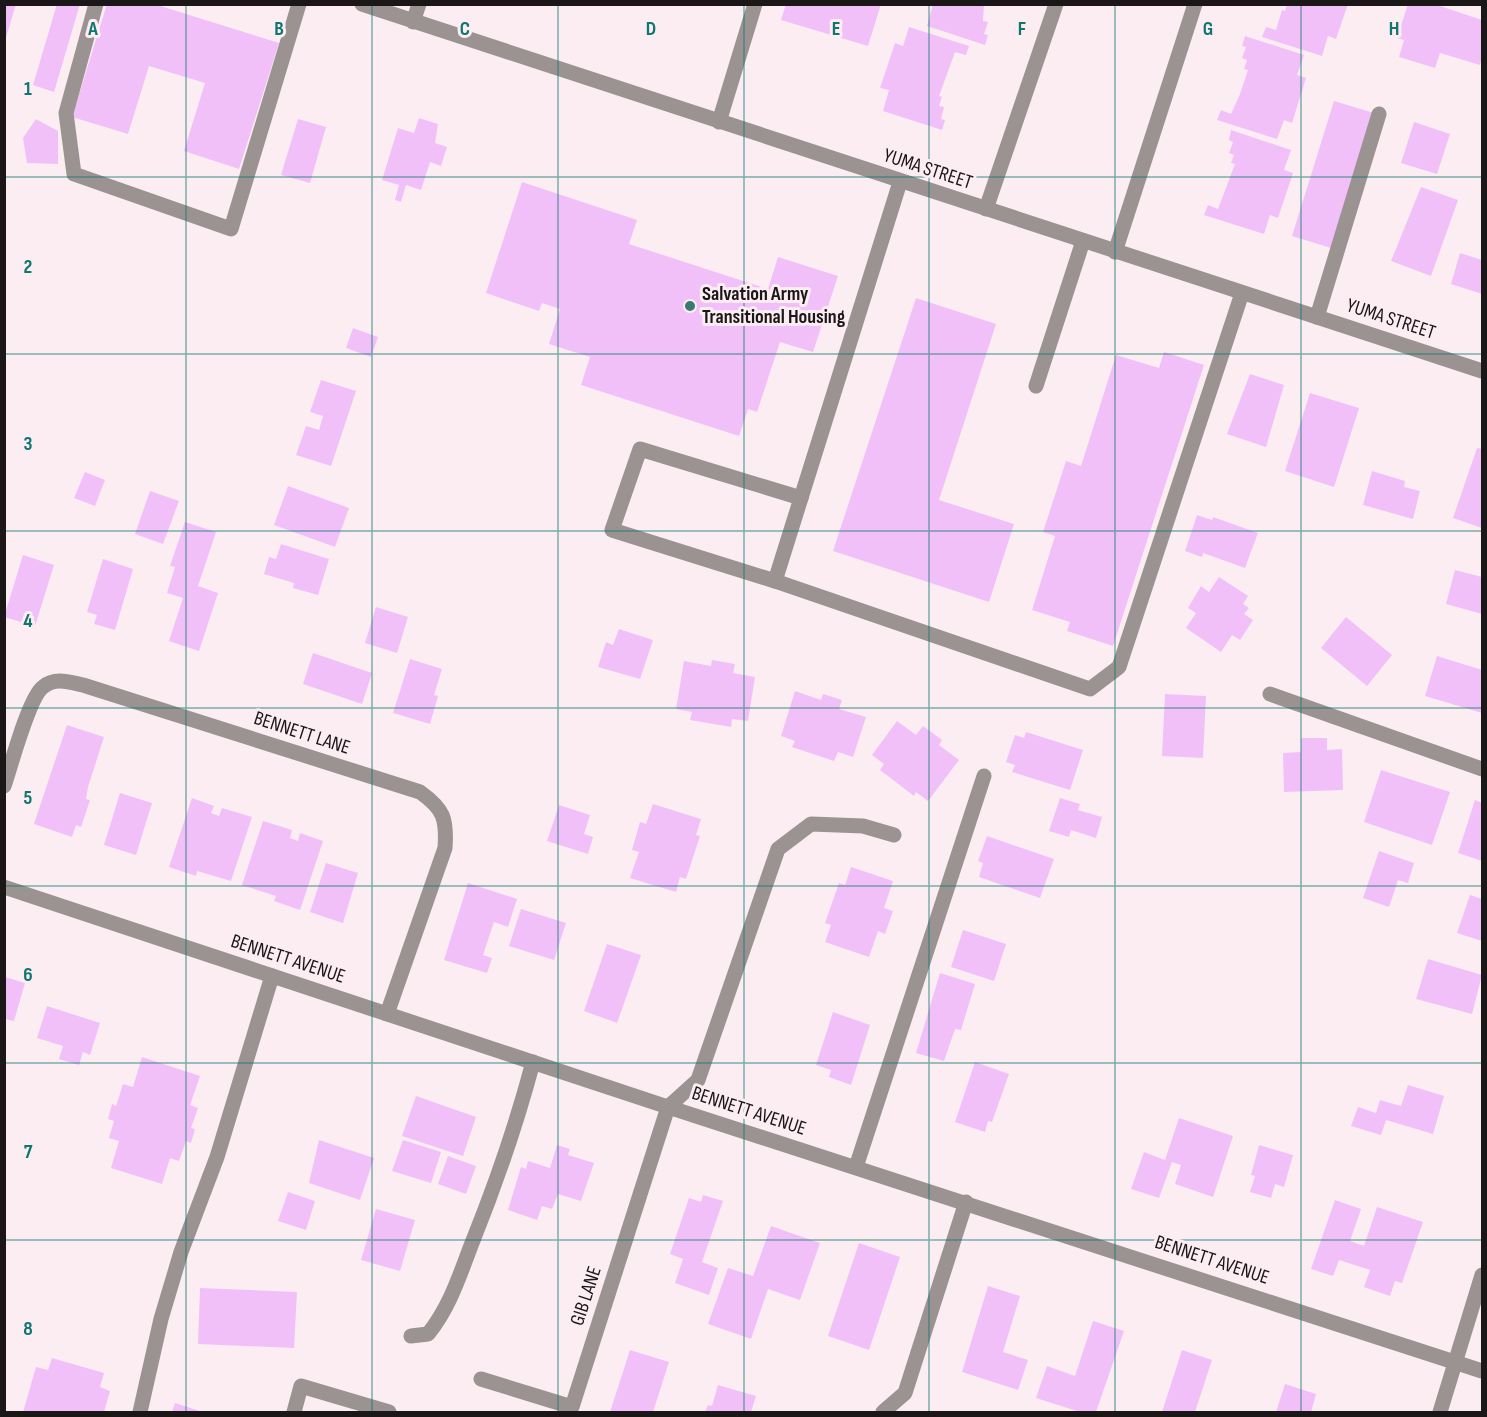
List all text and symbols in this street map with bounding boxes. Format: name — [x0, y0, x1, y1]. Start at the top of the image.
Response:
text: A — [87, 17, 98, 41]
text: B — [274, 17, 284, 41]
text: C — [460, 17, 470, 41]
text: D — [646, 17, 656, 41]
text: E — [832, 17, 840, 41]
text: F — [1018, 17, 1026, 41]
text: G — [1203, 17, 1213, 41]
text: H — [1389, 17, 1399, 41]
text: 1 — [24, 77, 32, 101]
street label: YUMA STREET — [880, 143, 976, 195]
text: 2 — [24, 255, 32, 279]
place label: Salvation Army Transitional Housing — [702, 282, 846, 329]
street label: YUMA STREET — [1343, 293, 1439, 345]
marker: Salvation Army Transitional Housing — [683, 299, 697, 313]
text: 3 — [24, 432, 33, 456]
text: 4 — [23, 609, 33, 633]
street label: BENNETT LANE — [251, 706, 353, 760]
text: 5 — [24, 786, 33, 810]
street label: BENNETT AVENUE — [228, 929, 348, 989]
text: 6 — [23, 963, 33, 987]
street label: BENNETT AVENUE — [689, 1081, 809, 1141]
text: 7 — [24, 1140, 33, 1164]
street label: BENNETT AVENUE — [1152, 1230, 1272, 1290]
street label: GIB LANE — [565, 1263, 607, 1329]
text: 8 — [23, 1317, 33, 1341]

